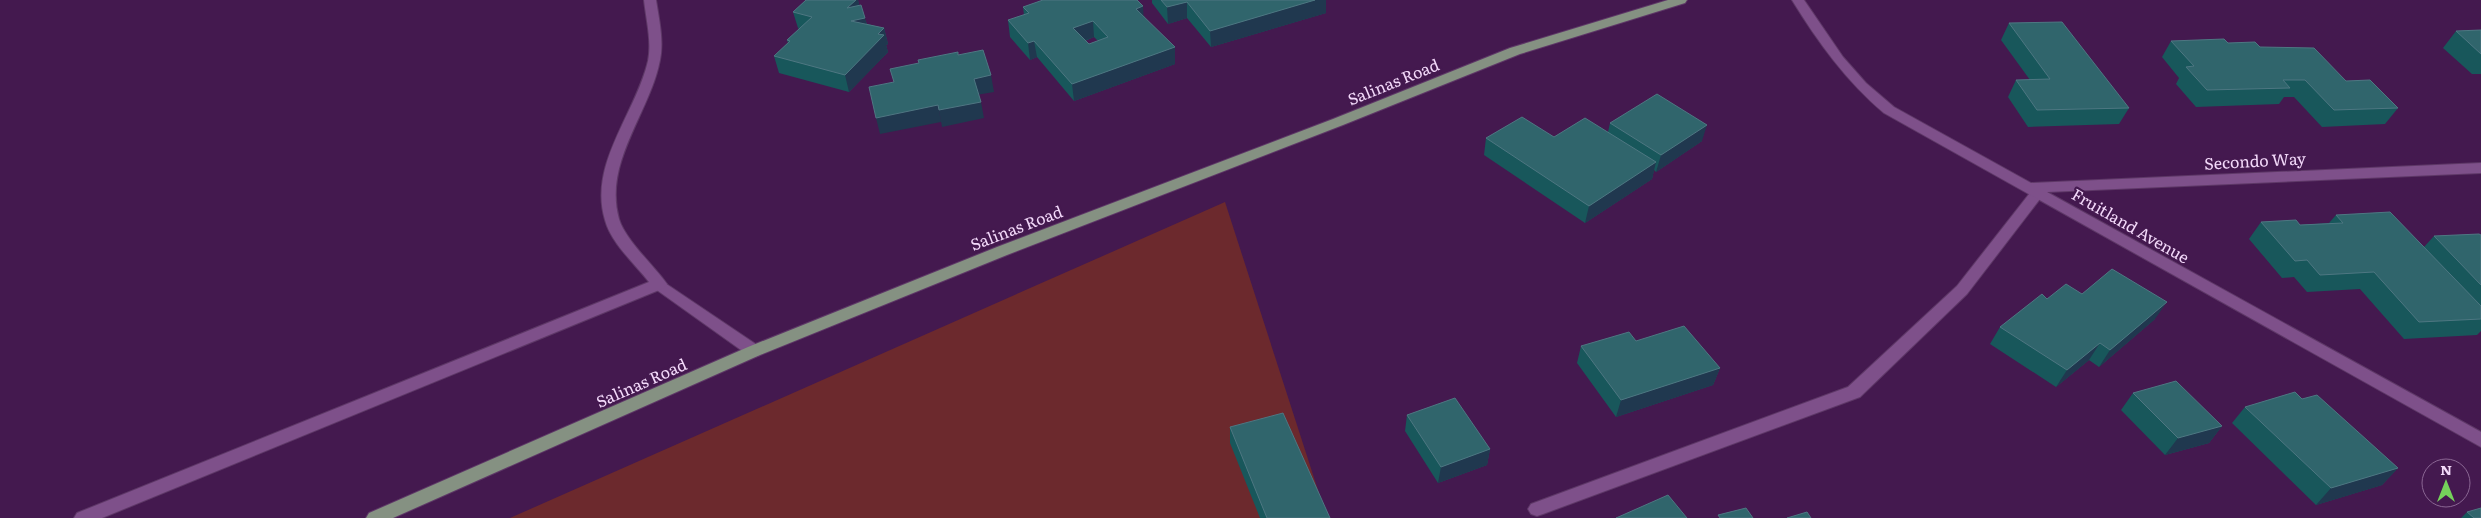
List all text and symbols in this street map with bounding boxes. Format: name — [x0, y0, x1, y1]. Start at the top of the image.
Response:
street label: Salinas Road — [1344, 52, 1443, 110]
street label: Secondo Way — [2203, 145, 2307, 175]
street label: Fruitland Avenue — [2068, 182, 2194, 268]
street label: Salinas Road — [966, 198, 1066, 256]
street label: Salinas Road — [592, 351, 690, 413]
north arrow — [2421, 458, 2471, 508]
text: N — [2440, 459, 2452, 479]

